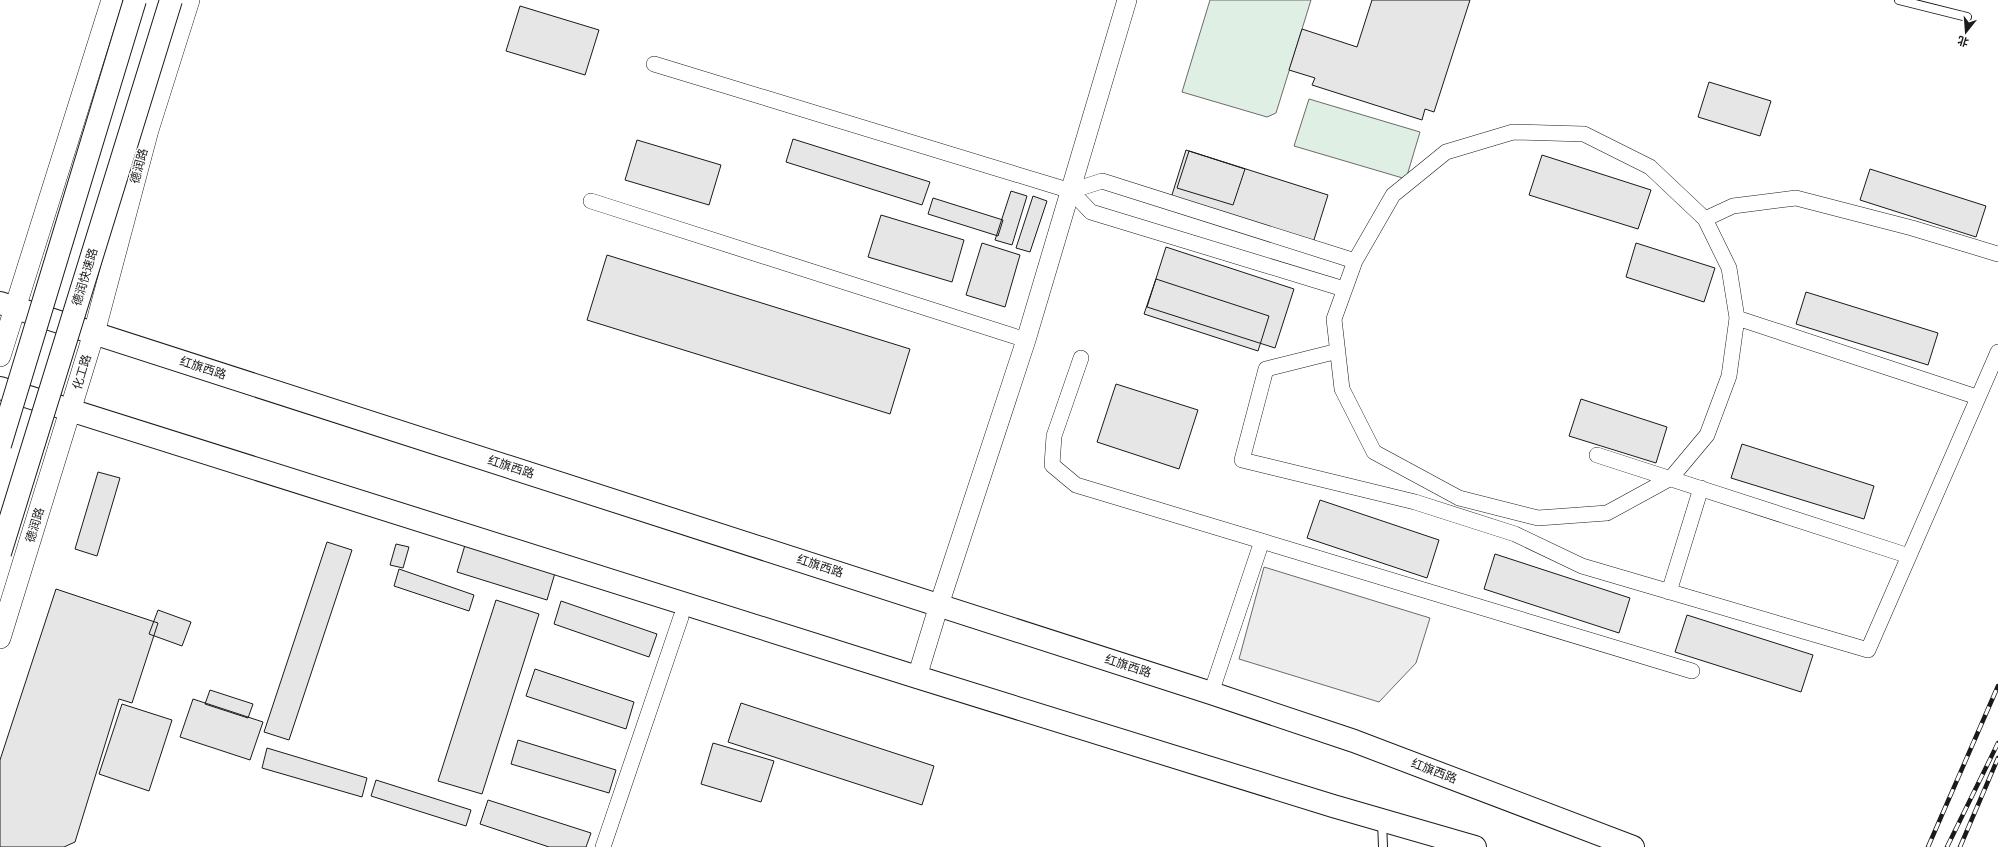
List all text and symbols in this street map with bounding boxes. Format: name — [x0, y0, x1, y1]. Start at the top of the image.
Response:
north arrow — [1946, 12, 1986, 52]
text: 北 — [1956, 34, 1970, 49]
street label: 德润路 — [128, 147, 150, 185]
street label: 德润快速路 — [70, 246, 100, 308]
street label: 化工路 — [70, 353, 94, 391]
street label: 红旗西路 — [178, 354, 228, 382]
street label: 红旗西路 — [486, 453, 536, 481]
street label: 德润路 — [23, 506, 47, 544]
street label: 红旗西路 — [795, 552, 845, 580]
street label: 红旗西路 — [1103, 652, 1153, 680]
street label: 红旗西路 — [1409, 756, 1459, 786]

